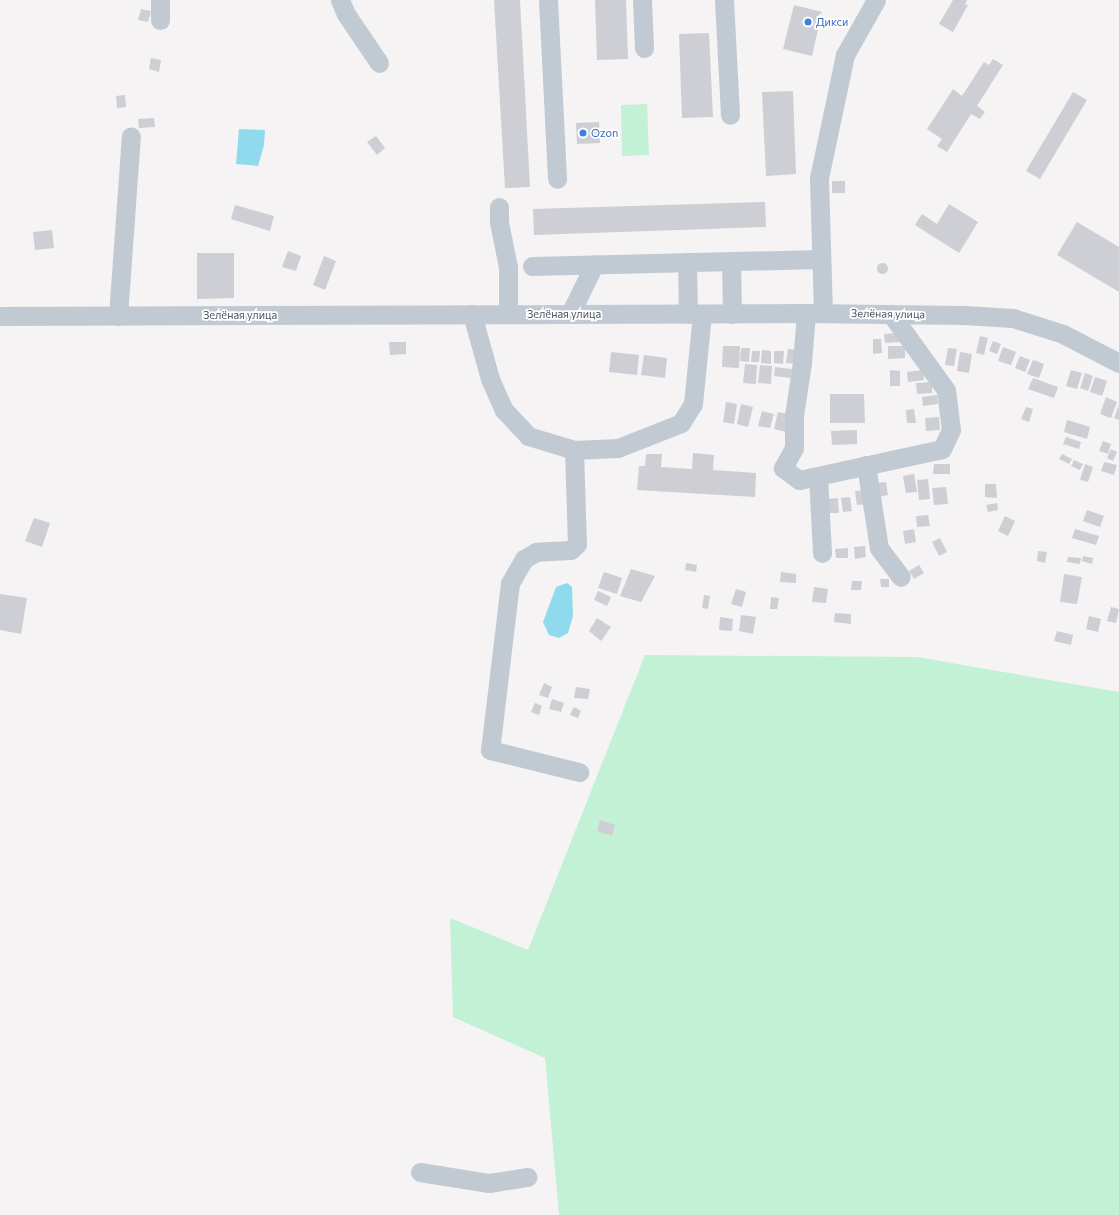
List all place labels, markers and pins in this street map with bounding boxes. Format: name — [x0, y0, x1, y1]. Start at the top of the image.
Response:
place label: Дикси — [816, 15, 848, 29]
marker: Дикси — [803, 17, 813, 27]
place label: Ozon — [591, 126, 618, 140]
marker: Ozon — [578, 128, 588, 138]

